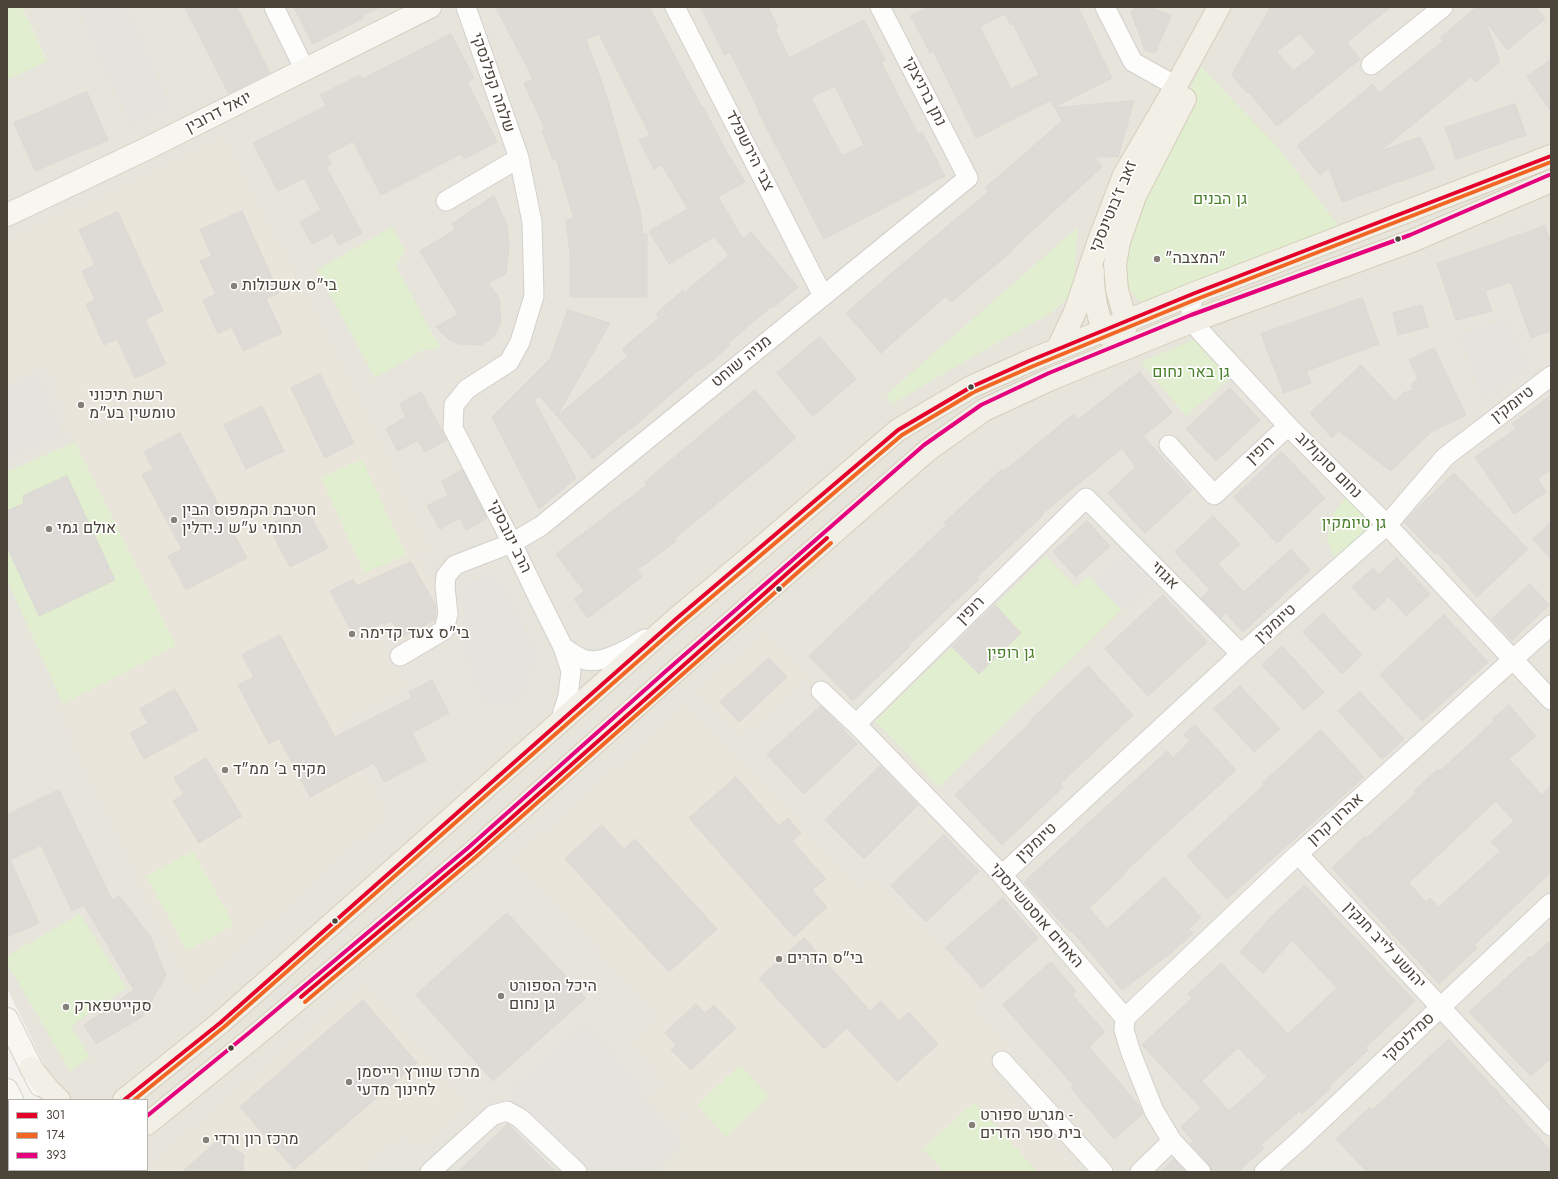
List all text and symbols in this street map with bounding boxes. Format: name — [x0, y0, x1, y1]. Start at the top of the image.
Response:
street label: שלמה קפלנסקי — [466, 31, 518, 135]
street label: נתן ברניצקי — [898, 54, 950, 130]
street label: יואל דרובין — [183, 88, 255, 138]
street label: צבי הירשפלד — [720, 107, 778, 195]
street label: זאב ז'בוטינסקי — [1086, 158, 1142, 256]
park label: גן הבנים — [1193, 190, 1247, 210]
unlabelled marker — [1393, 234, 1403, 244]
place label: "המצבה" — [1165, 249, 1226, 269]
marker: "המצבה" — [1152, 254, 1162, 264]
place label: בי"ס אשכולות — [242, 276, 337, 296]
marker: בי"ס אשכולות — [229, 281, 239, 291]
street label: מניה שוחט — [708, 332, 776, 392]
park label: גן באר נחום — [1152, 363, 1230, 383]
unlabelled marker — [966, 382, 976, 392]
street label: טיומקין — [1488, 383, 1538, 427]
place label: רשת תיכוני טומשין בע"מ — [89, 386, 176, 424]
marker: רשת תיכוני טומשין בע"מ — [76, 400, 86, 410]
street label: נחום סוקולוב — [1291, 429, 1365, 503]
street label: רופין — [1243, 433, 1279, 469]
street label: הרב ינובסקי — [483, 497, 535, 577]
place label: חטיבת הקמפוס הבין תחומי ע"ש נ.ידלין — [182, 501, 316, 539]
park label: גן טיומקין — [1322, 514, 1386, 534]
marker: חטיבת הקמפוס הבין תחומי ע"ש נ.ידלין — [169, 515, 179, 525]
place label: אולם גמי — [57, 519, 116, 539]
marker: אולם גמי — [44, 524, 54, 534]
street label: אגוזי — [1146, 558, 1182, 594]
unlabelled marker — [774, 584, 784, 594]
street label: רופין — [953, 593, 989, 629]
street label: טיומקין — [1251, 600, 1301, 648]
place label: בי"ס צעד קדימה — [360, 624, 469, 644]
marker: בי"ס צעד קדימה — [347, 629, 357, 639]
park label: גן רופין — [987, 644, 1035, 664]
place label: מקיף ב' ממ"ד — [233, 760, 326, 780]
marker: מקיף ב' ממ"ד — [220, 765, 230, 775]
street label: אהרון קרון — [1304, 790, 1368, 850]
street label: טיומקין — [1013, 819, 1061, 867]
street label: האחים אוסטשינסקי — [985, 860, 1087, 972]
street label: יהושע לייב חנקין — [1339, 899, 1429, 993]
unlabelled marker — [330, 916, 340, 926]
place label: בי"ס הדרים — [787, 949, 863, 969]
marker: בי"ס הדרים — [774, 954, 784, 964]
place label: היכל הספורט גן נחום — [509, 977, 597, 1015]
marker: היכל הספורט גן נחום — [496, 991, 506, 1001]
place label: סקייטפארק — [74, 997, 152, 1017]
marker: סקייטפארק — [61, 1002, 71, 1012]
street label: סמילנסקי — [1379, 1009, 1439, 1067]
unlabelled marker — [226, 1043, 236, 1053]
place label: מרכז שוורץ רייסמן לחינוך מדעי — [357, 1063, 480, 1101]
marker: מרכז שוורץ רייסמן לחינוך מדעי — [344, 1077, 354, 1087]
legend — [8, 1099, 148, 1171]
text: 301 — [46, 1106, 65, 1124]
place label: מגרש ספורט - בית ספר הדרים — [980, 1106, 1082, 1144]
marker: מגרש ספורט - בית ספר הדרים — [967, 1120, 977, 1130]
text: 174 — [46, 1126, 65, 1144]
place label: מרכז רון ורדי — [214, 1130, 299, 1150]
marker: מרכז רון ורדי — [201, 1135, 211, 1145]
text: 393 — [46, 1146, 66, 1164]

